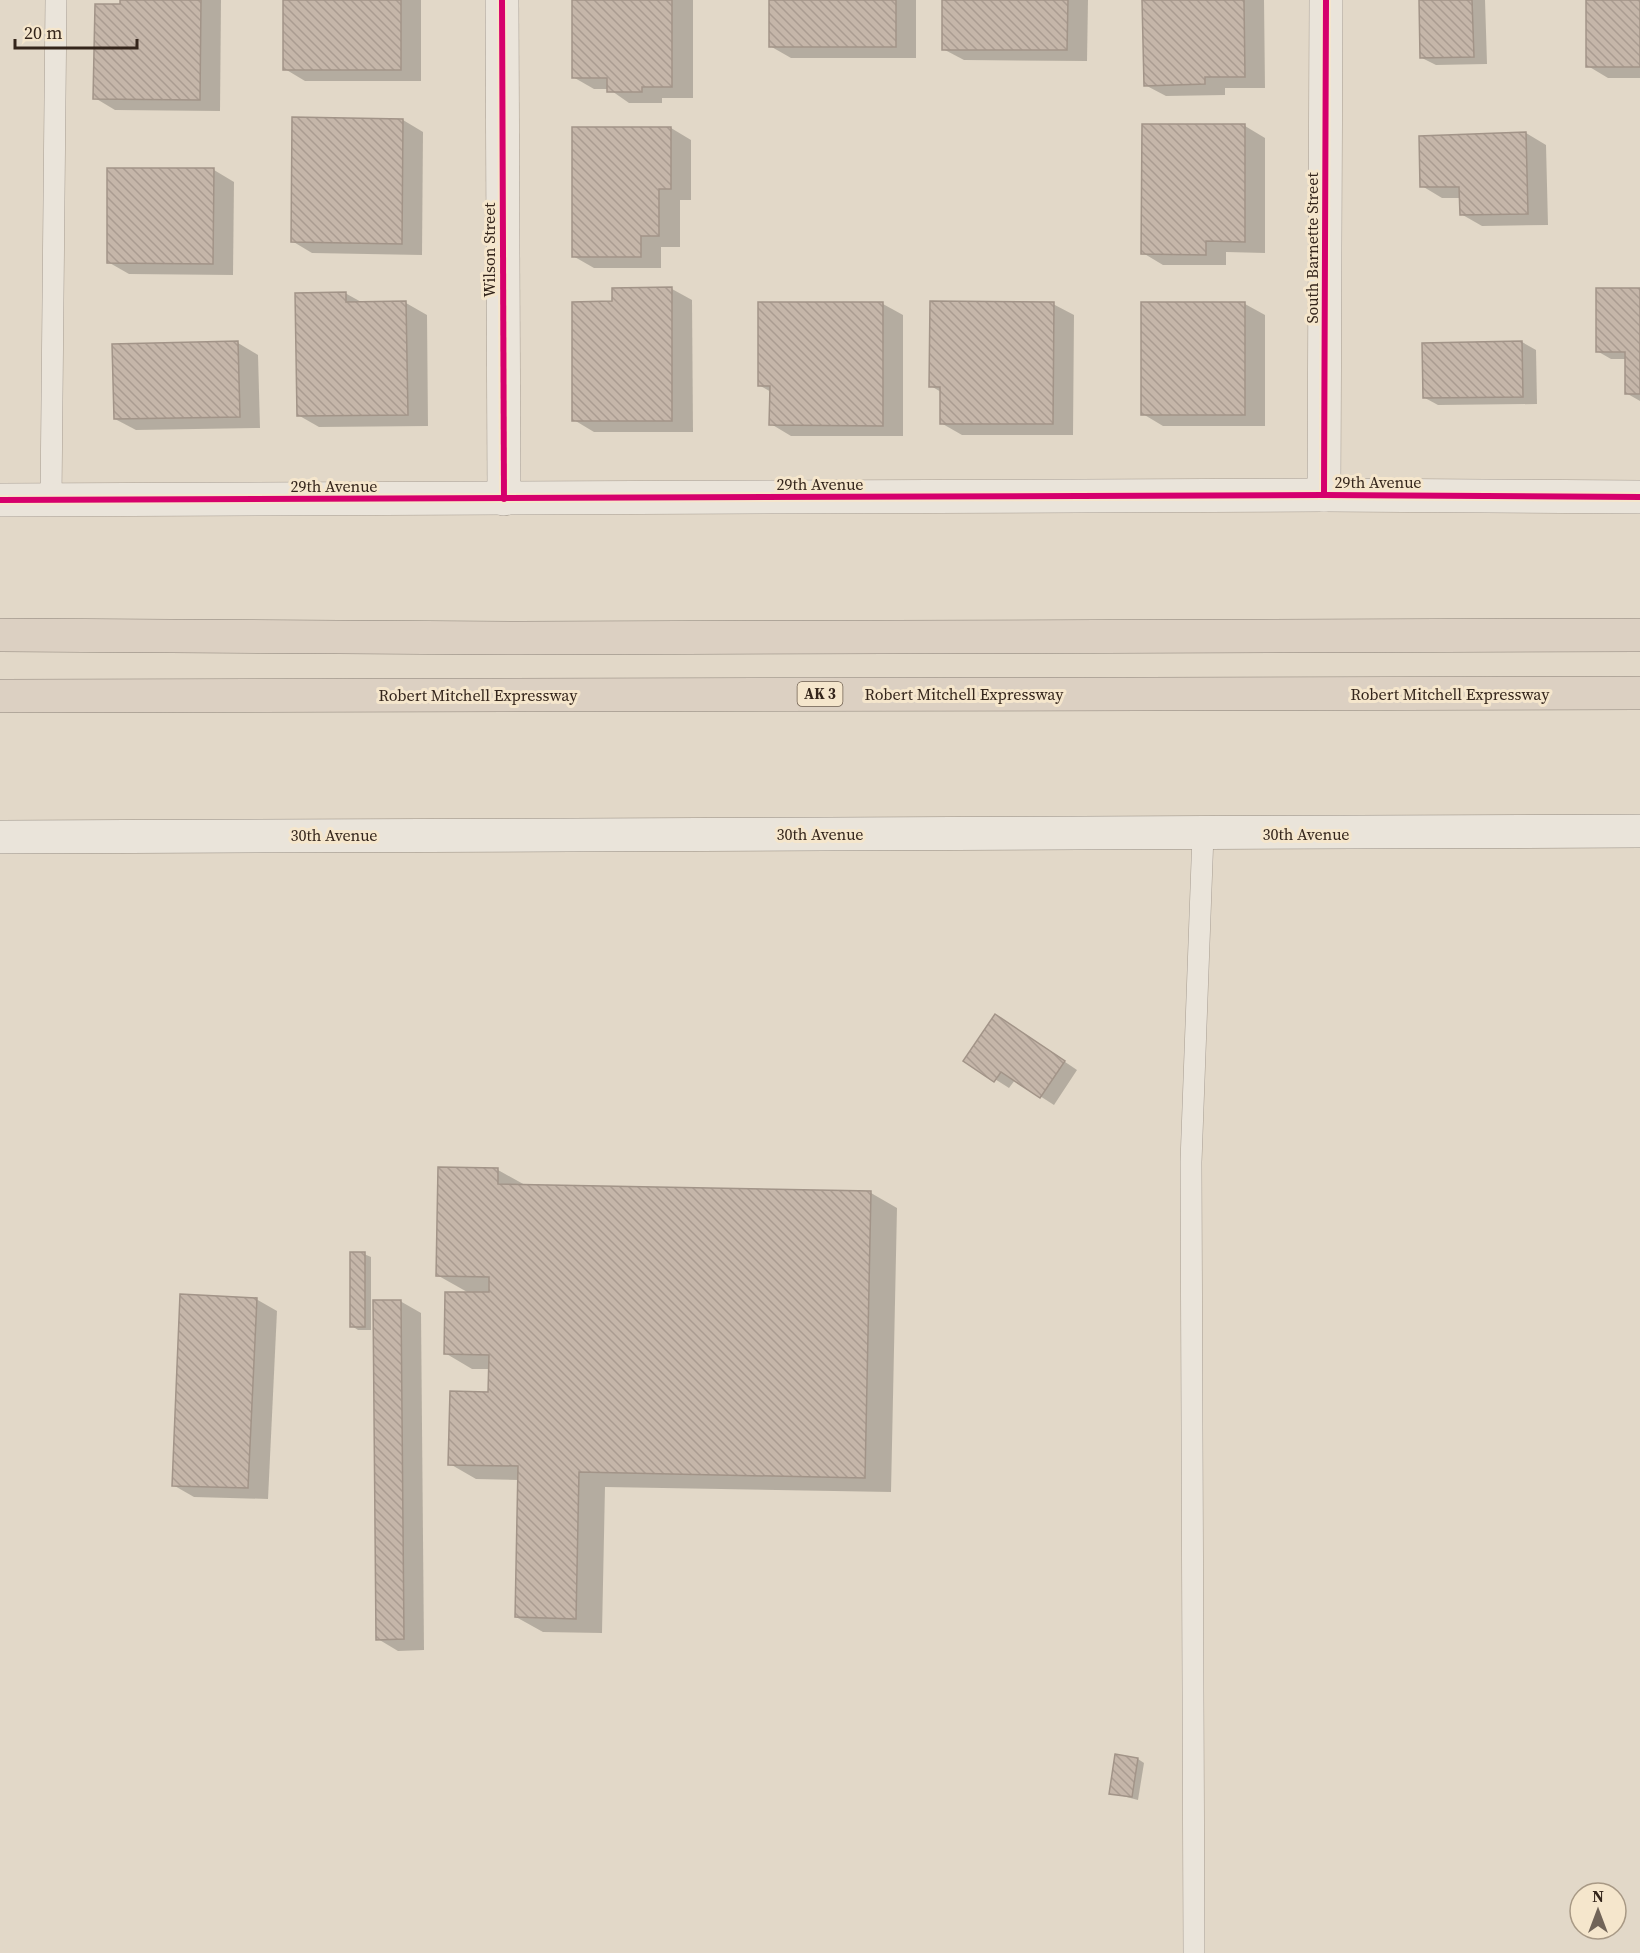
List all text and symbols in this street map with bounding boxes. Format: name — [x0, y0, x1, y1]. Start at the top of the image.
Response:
scale bar — [15, 12, 136, 50]
text: 20 m — [24, 20, 62, 45]
street label: South Barnette Street — [1301, 172, 1323, 324]
street label: Wilson Street — [478, 202, 500, 298]
street label: 29th Avenue — [1334, 471, 1422, 493]
street label: 29th Avenue — [776, 473, 864, 495]
street label: 29th Avenue — [290, 475, 378, 497]
road number: AK 3 — [798, 682, 842, 706]
street label: Robert Mitchell Expressway — [864, 683, 1064, 705]
street label: Robert Mitchell Expressway — [1350, 683, 1550, 705]
street label: Robert Mitchell Expressway — [378, 684, 578, 706]
street label: 30th Avenue — [776, 823, 864, 845]
street label: 30th Avenue — [1262, 823, 1350, 845]
street label: 30th Avenue — [290, 824, 378, 846]
north arrow — [1568, 1881, 1628, 1941]
text: N — [1592, 1885, 1604, 1907]

